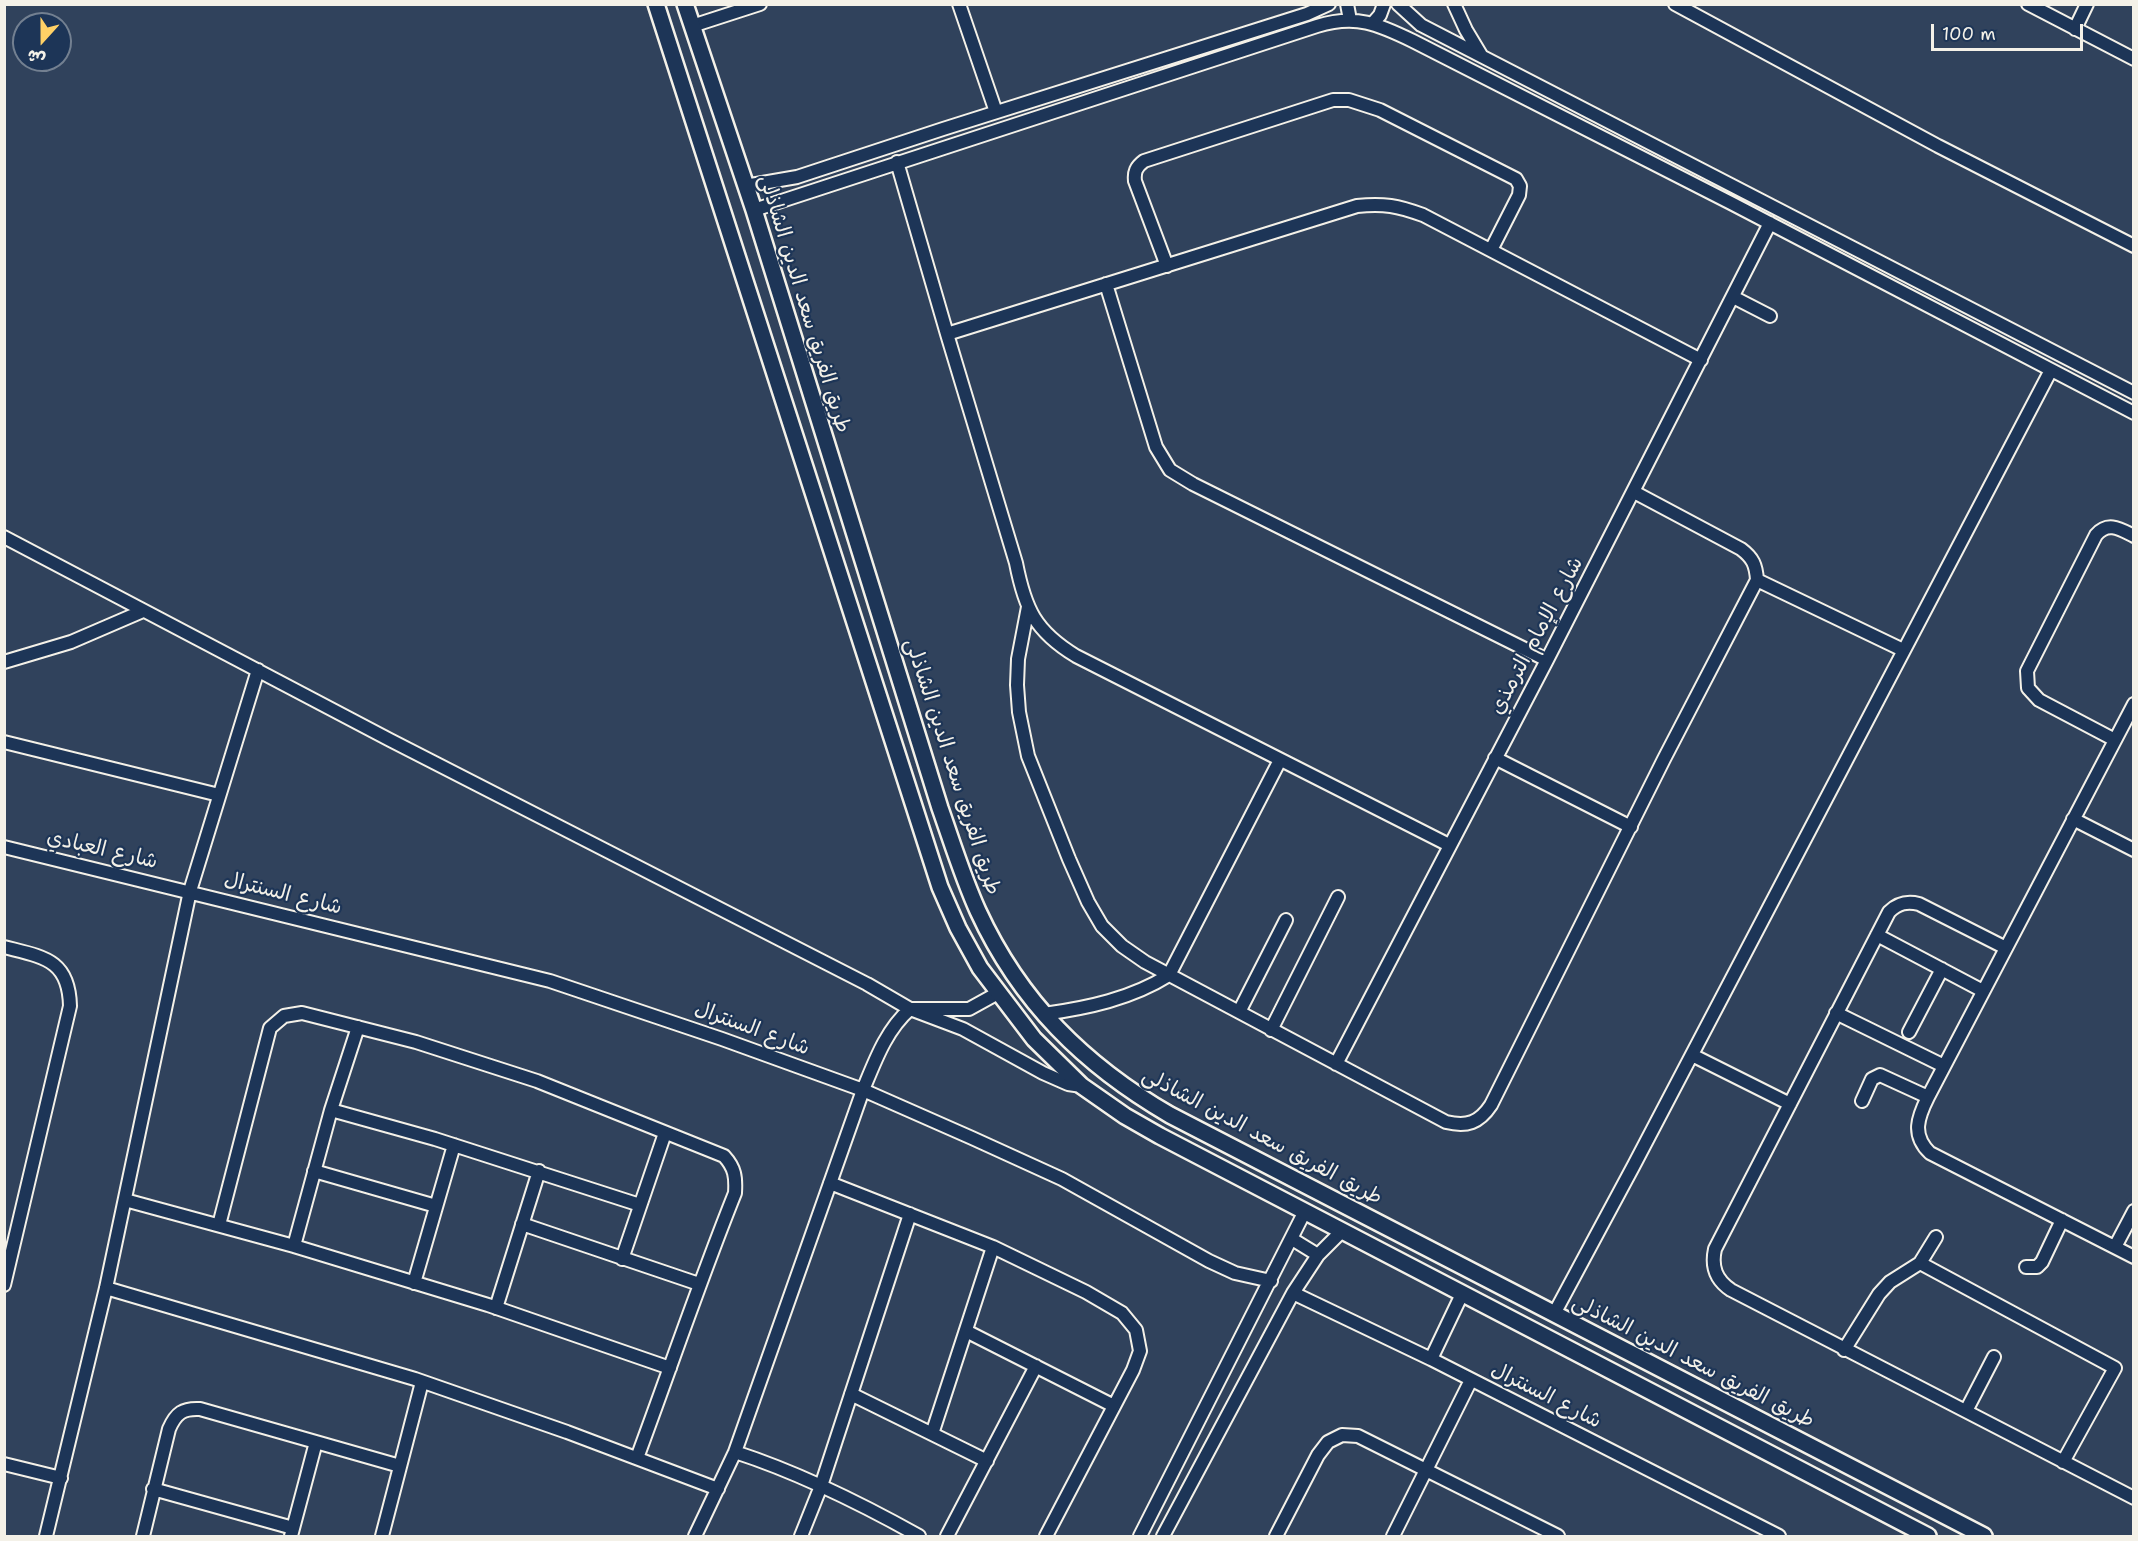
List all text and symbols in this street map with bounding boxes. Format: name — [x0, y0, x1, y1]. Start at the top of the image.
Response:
north arrow — [12, 12, 72, 72]
scale bar — [1934, 12, 2086, 50]
text: 100 m — [1942, 22, 1996, 46]
text: ش — [24, 44, 48, 70]
street label: طريق الفريق سعد الدين الشاذلى — [753, 172, 855, 436]
street label: شارع الإمام الترمذي — [1485, 553, 1589, 719]
street label: طريق الفريق سعد الدين الشاذلى — [899, 635, 1005, 899]
street label: شارع العبادي — [44, 825, 160, 875]
street label: شارع السنترال — [221, 867, 345, 921]
street label: شارع السنترال — [691, 997, 813, 1061]
street label: طريق الفريق سعد الدين الشاذلى — [1138, 1063, 1386, 1211]
street label: طريق الفريق سعد الدين الشاذلى — [1568, 1290, 1818, 1434]
street label: شارع السنترال — [1487, 1357, 1605, 1435]

